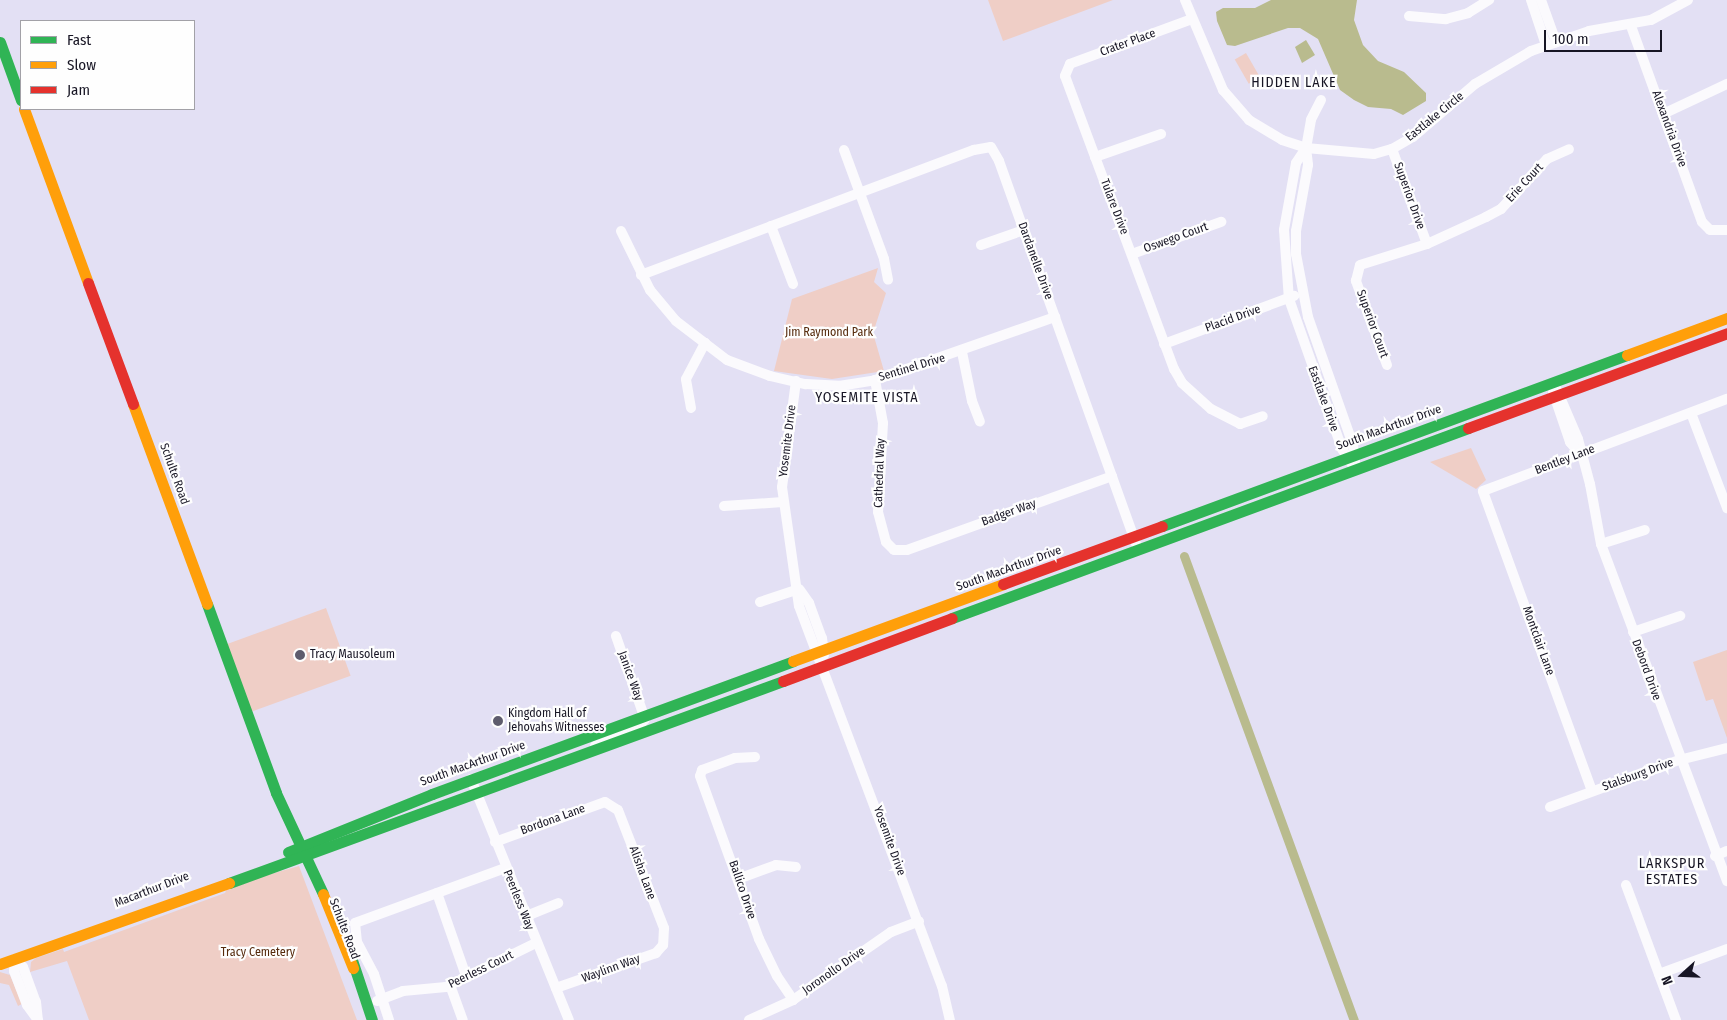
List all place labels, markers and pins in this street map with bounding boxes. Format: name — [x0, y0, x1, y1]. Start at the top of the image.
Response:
place label: Tracy Mausoleum — [310, 648, 395, 662]
marker: Tracy Mausoleum — [294, 649, 306, 661]
place label: Kingdom Hall of Jehovahs Witnesses — [508, 707, 604, 735]
marker: Kingdom Hall of Jehovahs Witnesses — [492, 715, 504, 727]

